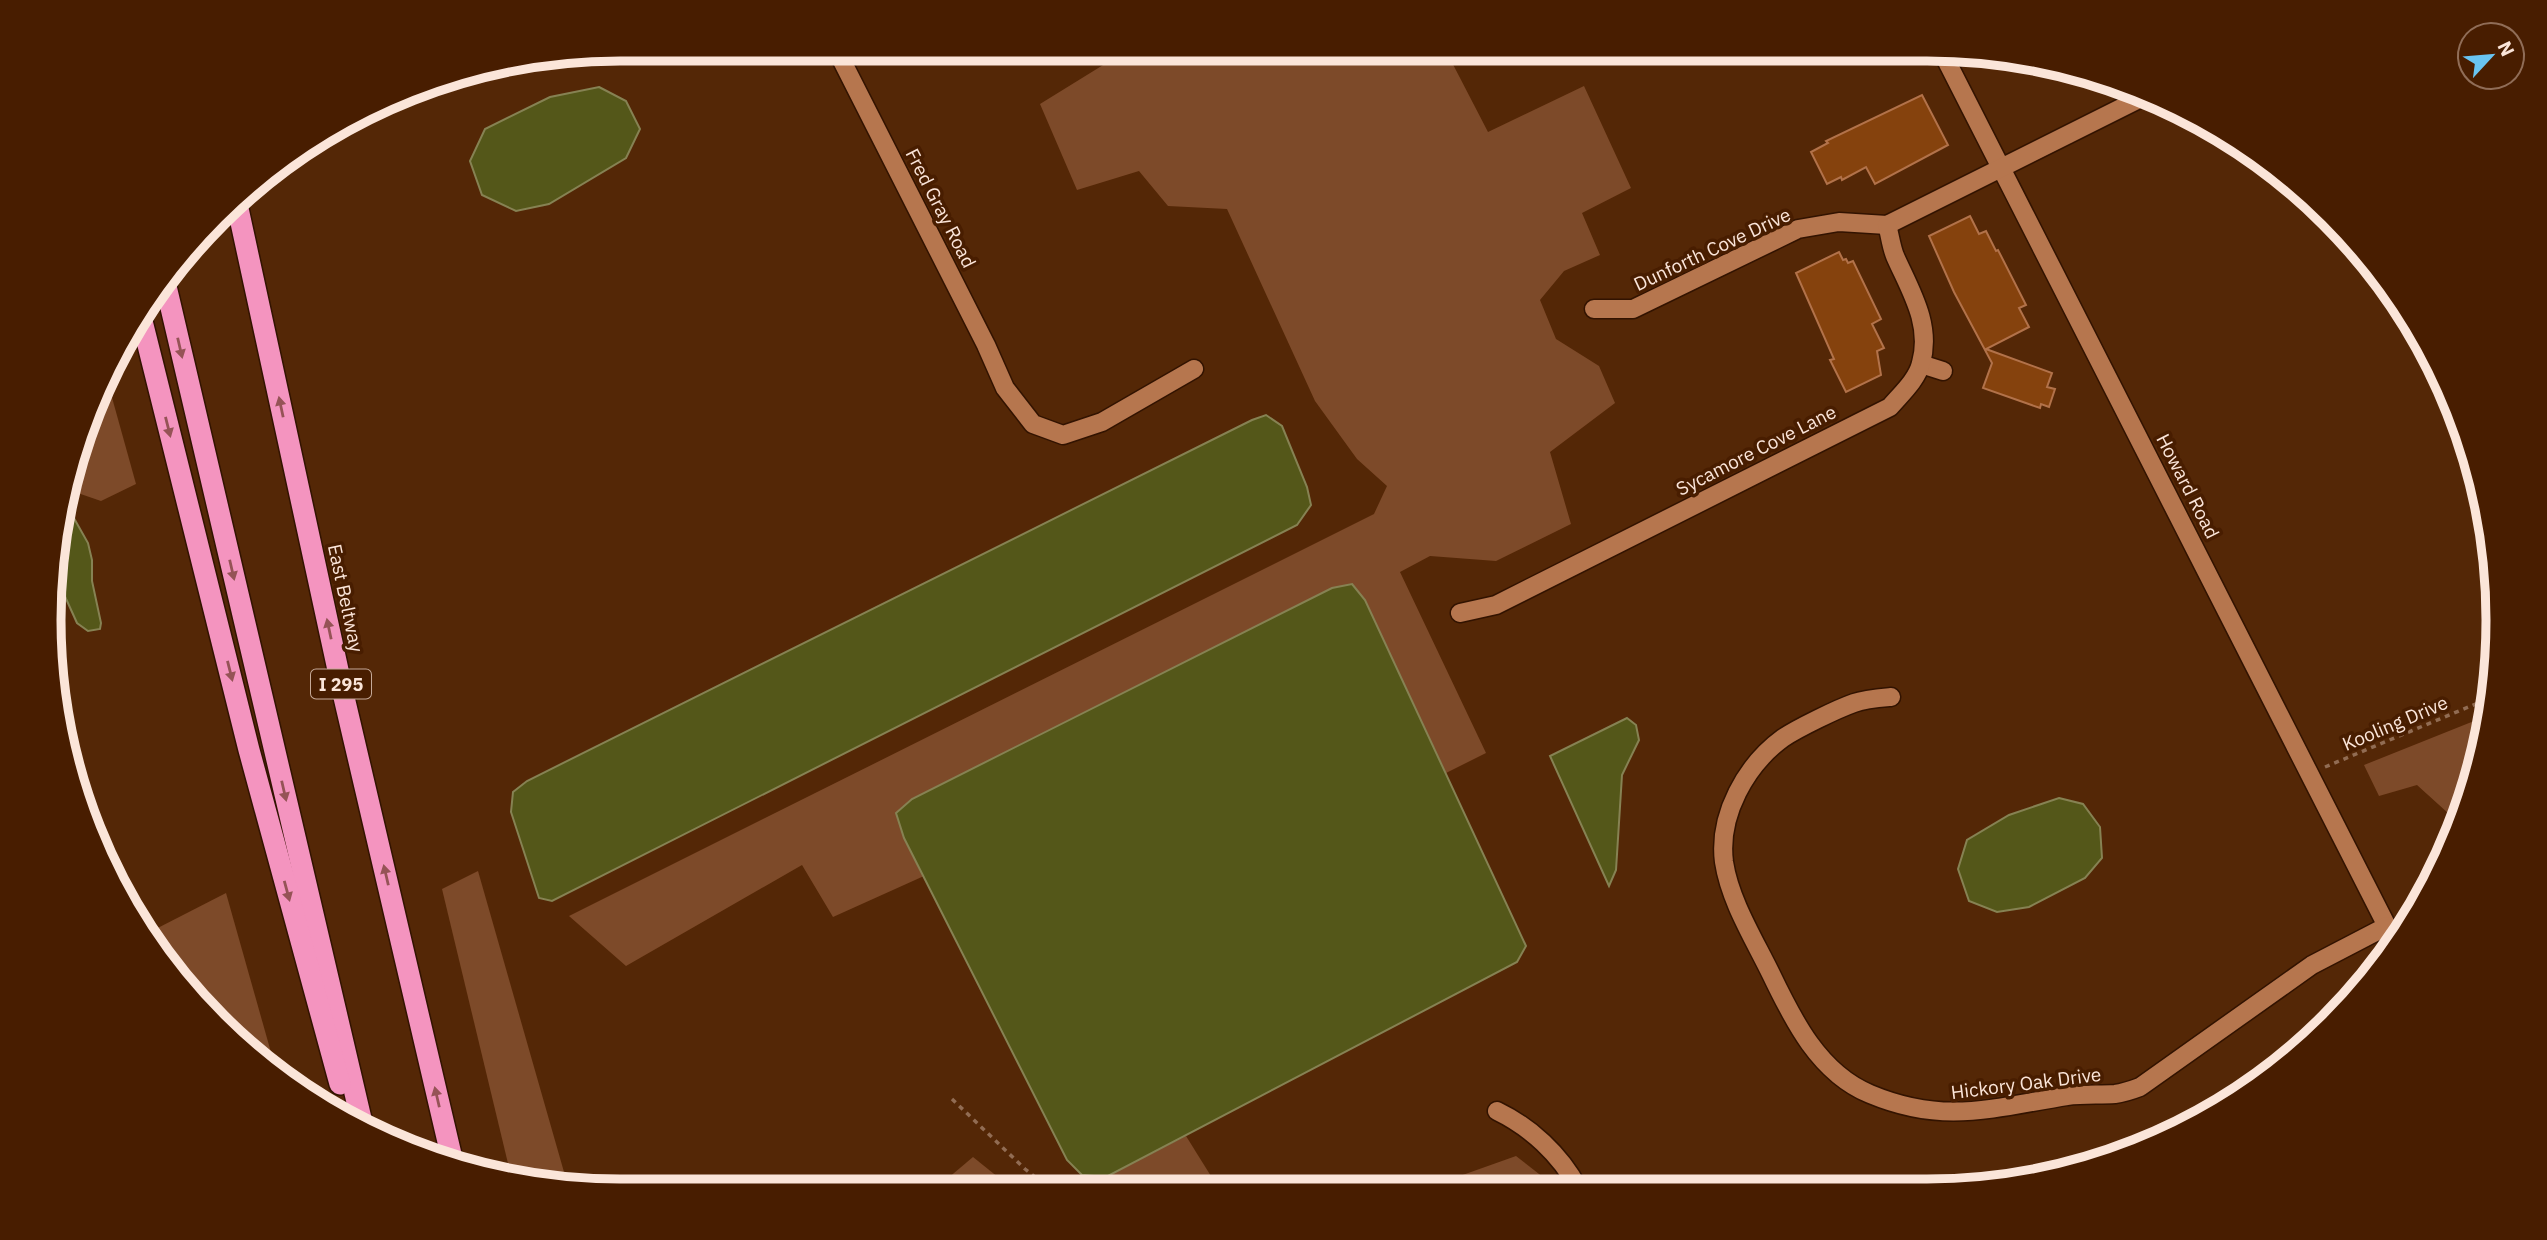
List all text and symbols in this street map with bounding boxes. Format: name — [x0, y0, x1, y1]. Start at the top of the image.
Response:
north arrow — [2456, 21, 2526, 91]
text: N — [2492, 37, 2520, 60]
street label: Fred Gray Road — [901, 144, 981, 272]
street label: Dunforth Cove Drive — [1630, 202, 1794, 296]
one-way arrow — [175, 338, 186, 360]
one-way arrow — [276, 396, 287, 418]
street label: Sycamore Cove Lane — [1672, 399, 1840, 501]
one-way arrow — [163, 416, 174, 438]
street label: Howard Road — [2151, 430, 2225, 542]
street label: East Beltway — [323, 542, 369, 655]
one-way arrow — [227, 559, 238, 581]
one-way arrow — [324, 618, 335, 640]
one-way arrow — [225, 660, 236, 682]
road number: I 295 — [311, 670, 371, 698]
street label: Kooling Drive — [2339, 690, 2451, 756]
one-way arrow — [279, 780, 290, 802]
one-way arrow — [380, 864, 391, 886]
one-way arrow — [282, 881, 293, 903]
street label: Hickory Oak Drive — [1949, 1062, 2103, 1104]
one-way arrow — [431, 1085, 442, 1107]

